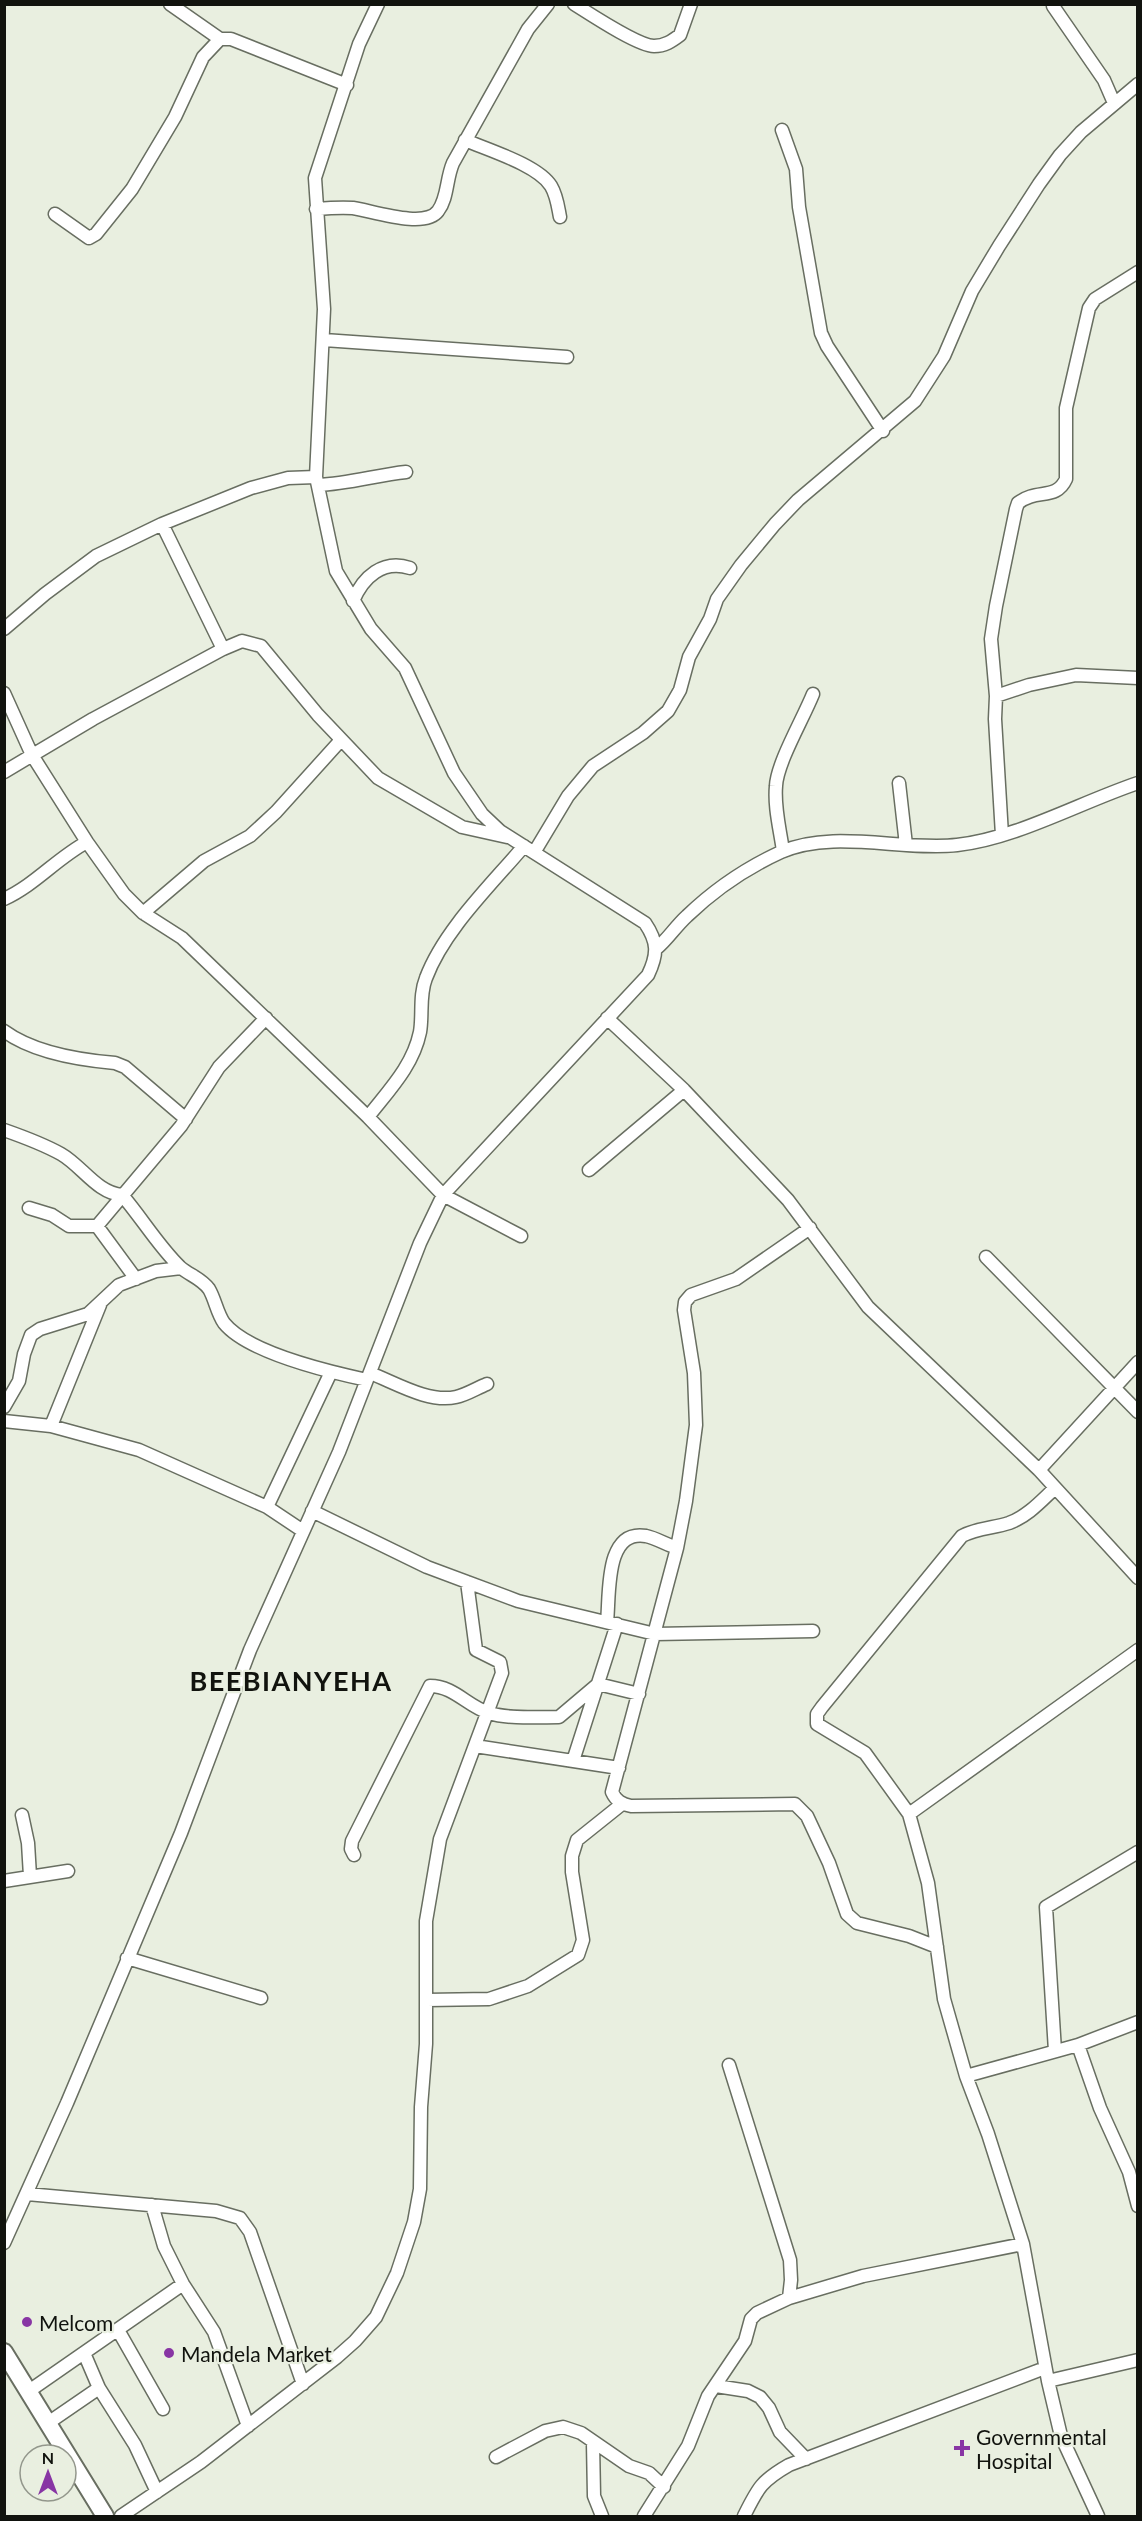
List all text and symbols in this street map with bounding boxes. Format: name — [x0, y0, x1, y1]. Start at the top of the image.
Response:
district label: BEEBIANYEHA — [189, 1664, 393, 1697]
place label: Melcom — [39, 2310, 113, 2335]
marker: Melcom — [20, 2315, 34, 2329]
place label: Mandela Market — [181, 2341, 332, 2366]
marker: Mandela Market — [162, 2346, 176, 2360]
place label: Governmental Hospital — [976, 2424, 1107, 2473]
marker: Governmental Hospital — [953, 2439, 971, 2457]
north arrow — [18, 2443, 78, 2503]
text: N — [42, 2448, 54, 2467]

